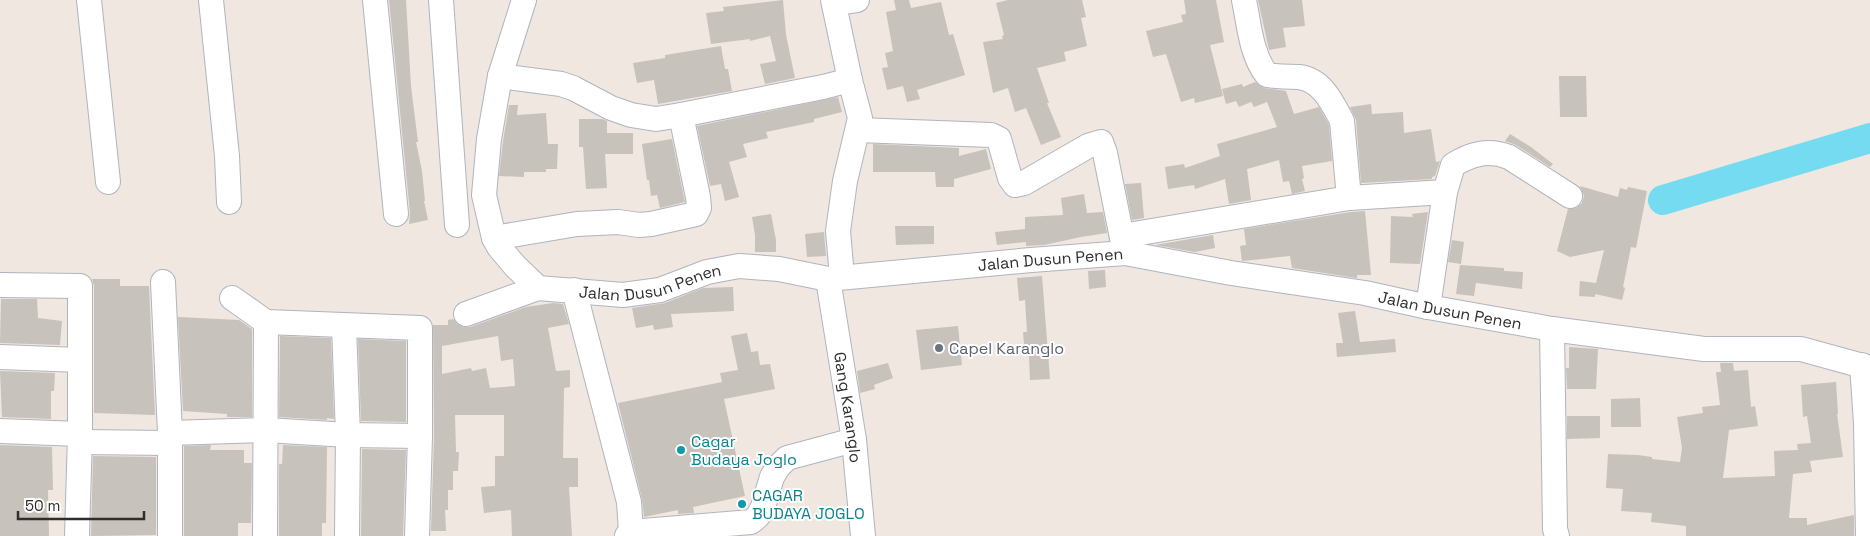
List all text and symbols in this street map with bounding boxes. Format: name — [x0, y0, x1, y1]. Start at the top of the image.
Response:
street label: Jalan Dusun Penen — [977, 243, 1124, 275]
street label: Jalan Dusun Penen — [578, 259, 723, 306]
street label: Jalan Dusun Penen — [1376, 286, 1524, 334]
place label: Capel Karanglo — [949, 338, 1064, 359]
marker: Capel Karanglo — [933, 342, 945, 354]
street label: Gang Karanglo — [829, 350, 867, 464]
place label: Cagar Budaya Joglo — [691, 431, 797, 470]
marker: Cagar Budaya Joglo — [675, 444, 687, 456]
place label: CAGAR BUDAYA JOGLO — [752, 485, 865, 524]
scale bar — [18, 488, 144, 520]
text: 50 m — [25, 496, 60, 515]
marker: CAGAR BUDAYA JOGLO — [736, 498, 748, 510]

